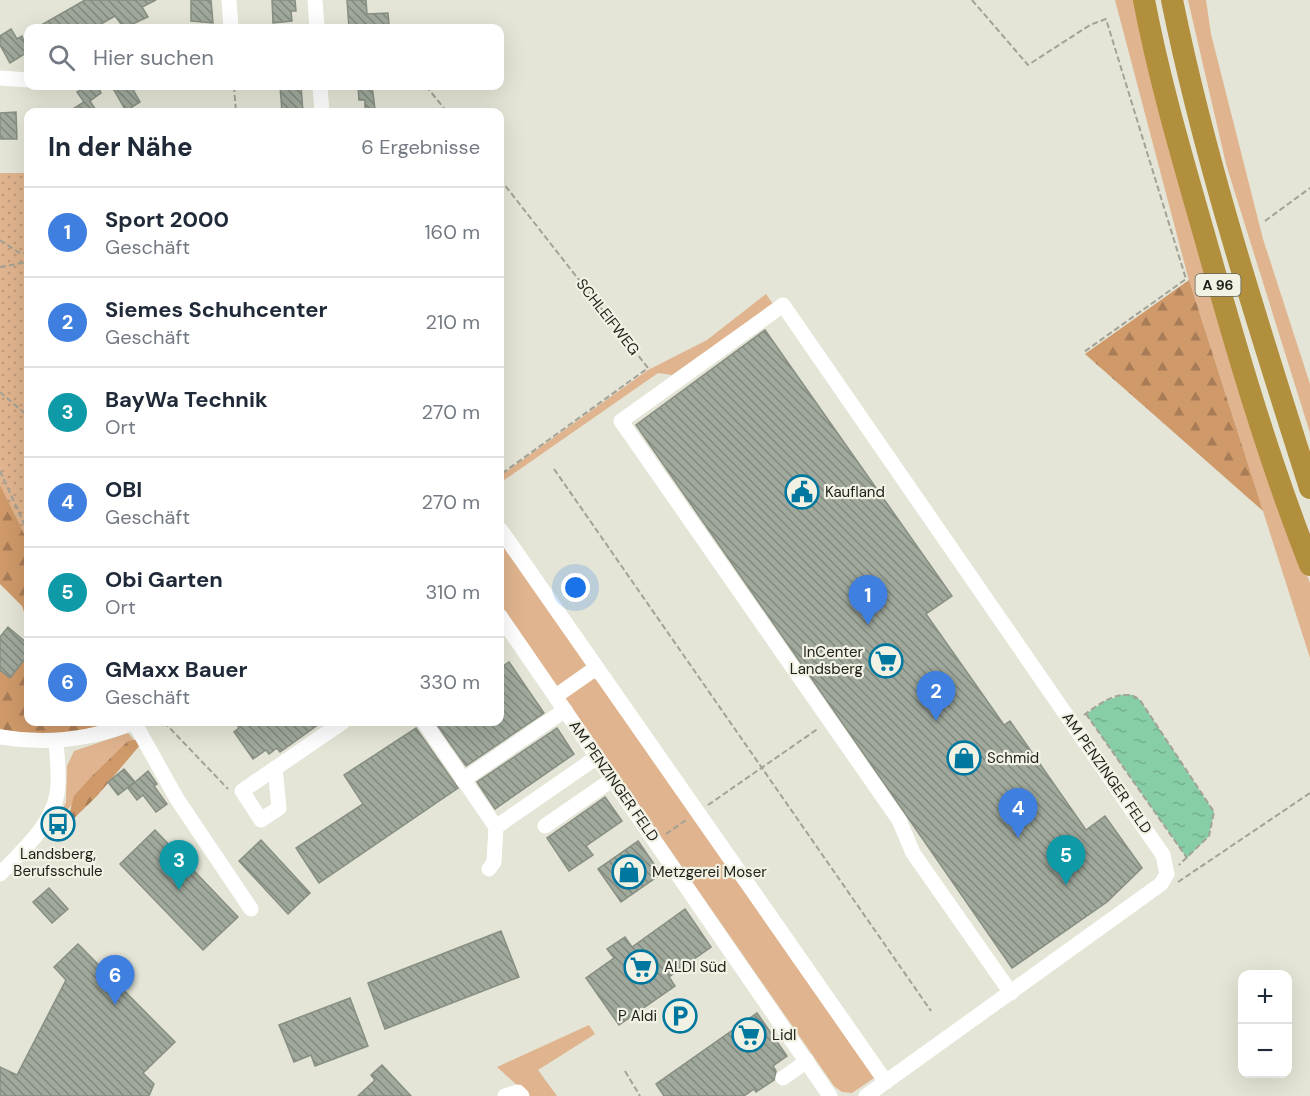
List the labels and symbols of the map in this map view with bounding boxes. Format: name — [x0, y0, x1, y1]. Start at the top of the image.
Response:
road number: A 96 — [1196, 274, 1240, 296]
street label: SCHLEIFWEG — [572, 275, 644, 359]
public building icon: Kaufland — [784, 474, 820, 510]
place label: Kaufland — [825, 482, 885, 502]
your location — [561, 573, 590, 602]
pin: 1 — [848, 576, 888, 625]
place label: InCenter Landsberg — [790, 642, 863, 679]
supermarket icon: InCenter Landsberg — [868, 643, 904, 679]
pin: 2 — [916, 672, 956, 721]
street label: AM PENZINGER FELD — [1058, 708, 1156, 838]
street label: AM PENZINGER FELD — [565, 716, 663, 846]
shop icon: Schmid — [946, 740, 982, 776]
place label: Schmid — [987, 748, 1039, 768]
pin: 4 — [998, 788, 1038, 838]
bus stop icon: Landsberg, Berufsschule — [40, 806, 76, 842]
pin: 5 — [1046, 836, 1086, 885]
pin: 3 — [160, 840, 198, 890]
place label: Landsberg, Berufsschule — [13, 844, 103, 881]
shop icon: Metzgerei Moser — [611, 854, 647, 890]
place label: Metzgerei Moser — [652, 862, 767, 882]
supermarket icon: ALDI Süd — [623, 949, 659, 985]
pin: 6 — [96, 956, 134, 1005]
place label: ALDI Süd — [664, 957, 726, 977]
parking icon: P Aldi — [662, 998, 698, 1034]
place label: P Aldi — [618, 1006, 657, 1026]
supermarket icon: Lidl — [731, 1017, 767, 1053]
place label: Lidl — [772, 1025, 796, 1045]

